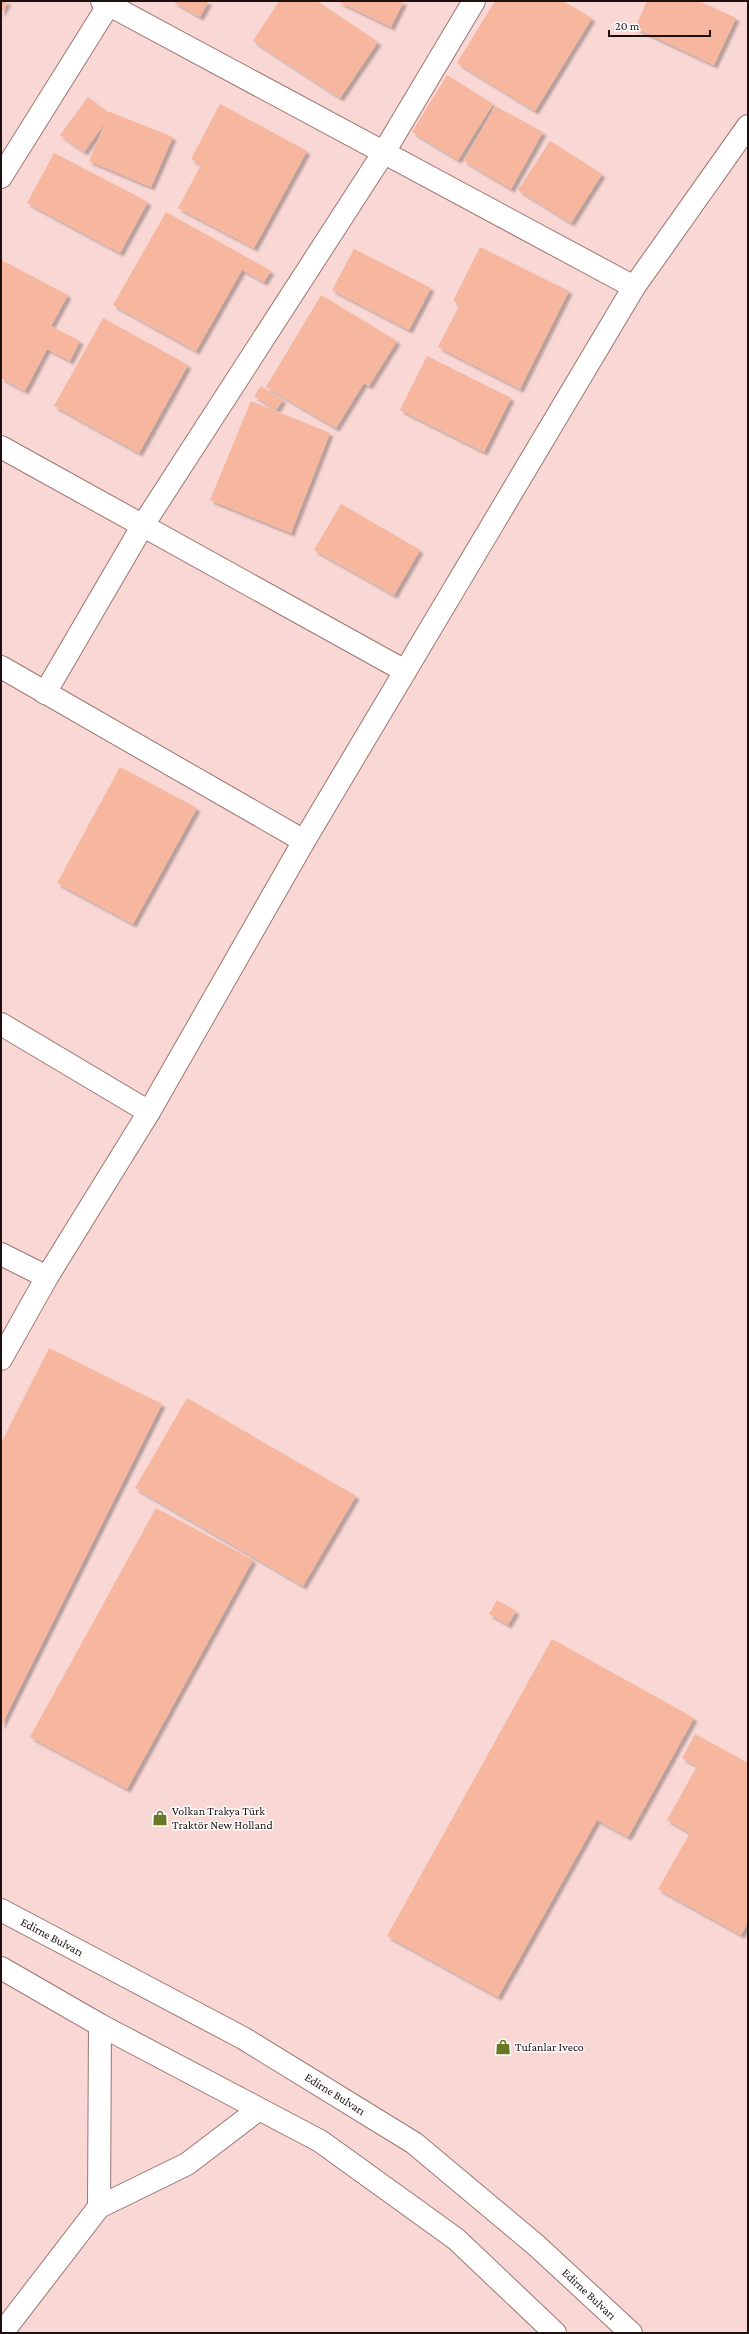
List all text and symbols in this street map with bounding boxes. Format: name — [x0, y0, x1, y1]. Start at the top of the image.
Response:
scale bar — [609, 12, 710, 38]
text: 20 m — [615, 19, 640, 33]
place label: Volkan Trakya Türk Traktör New Holland — [172, 1804, 273, 1832]
shop icon: Volkan Trakya Türk Traktör New Holland — [151, 1809, 169, 1827]
street label: Edirne Bulvarı — [18, 1915, 86, 1959]
shop icon: Tufanlar Iveco — [494, 2038, 512, 2056]
place label: Tufanlar Iveco — [515, 2040, 584, 2054]
street label: Edirne Bulvarı — [302, 2070, 368, 2118]
street label: Edirne Bulvarı — [559, 2265, 619, 2323]

